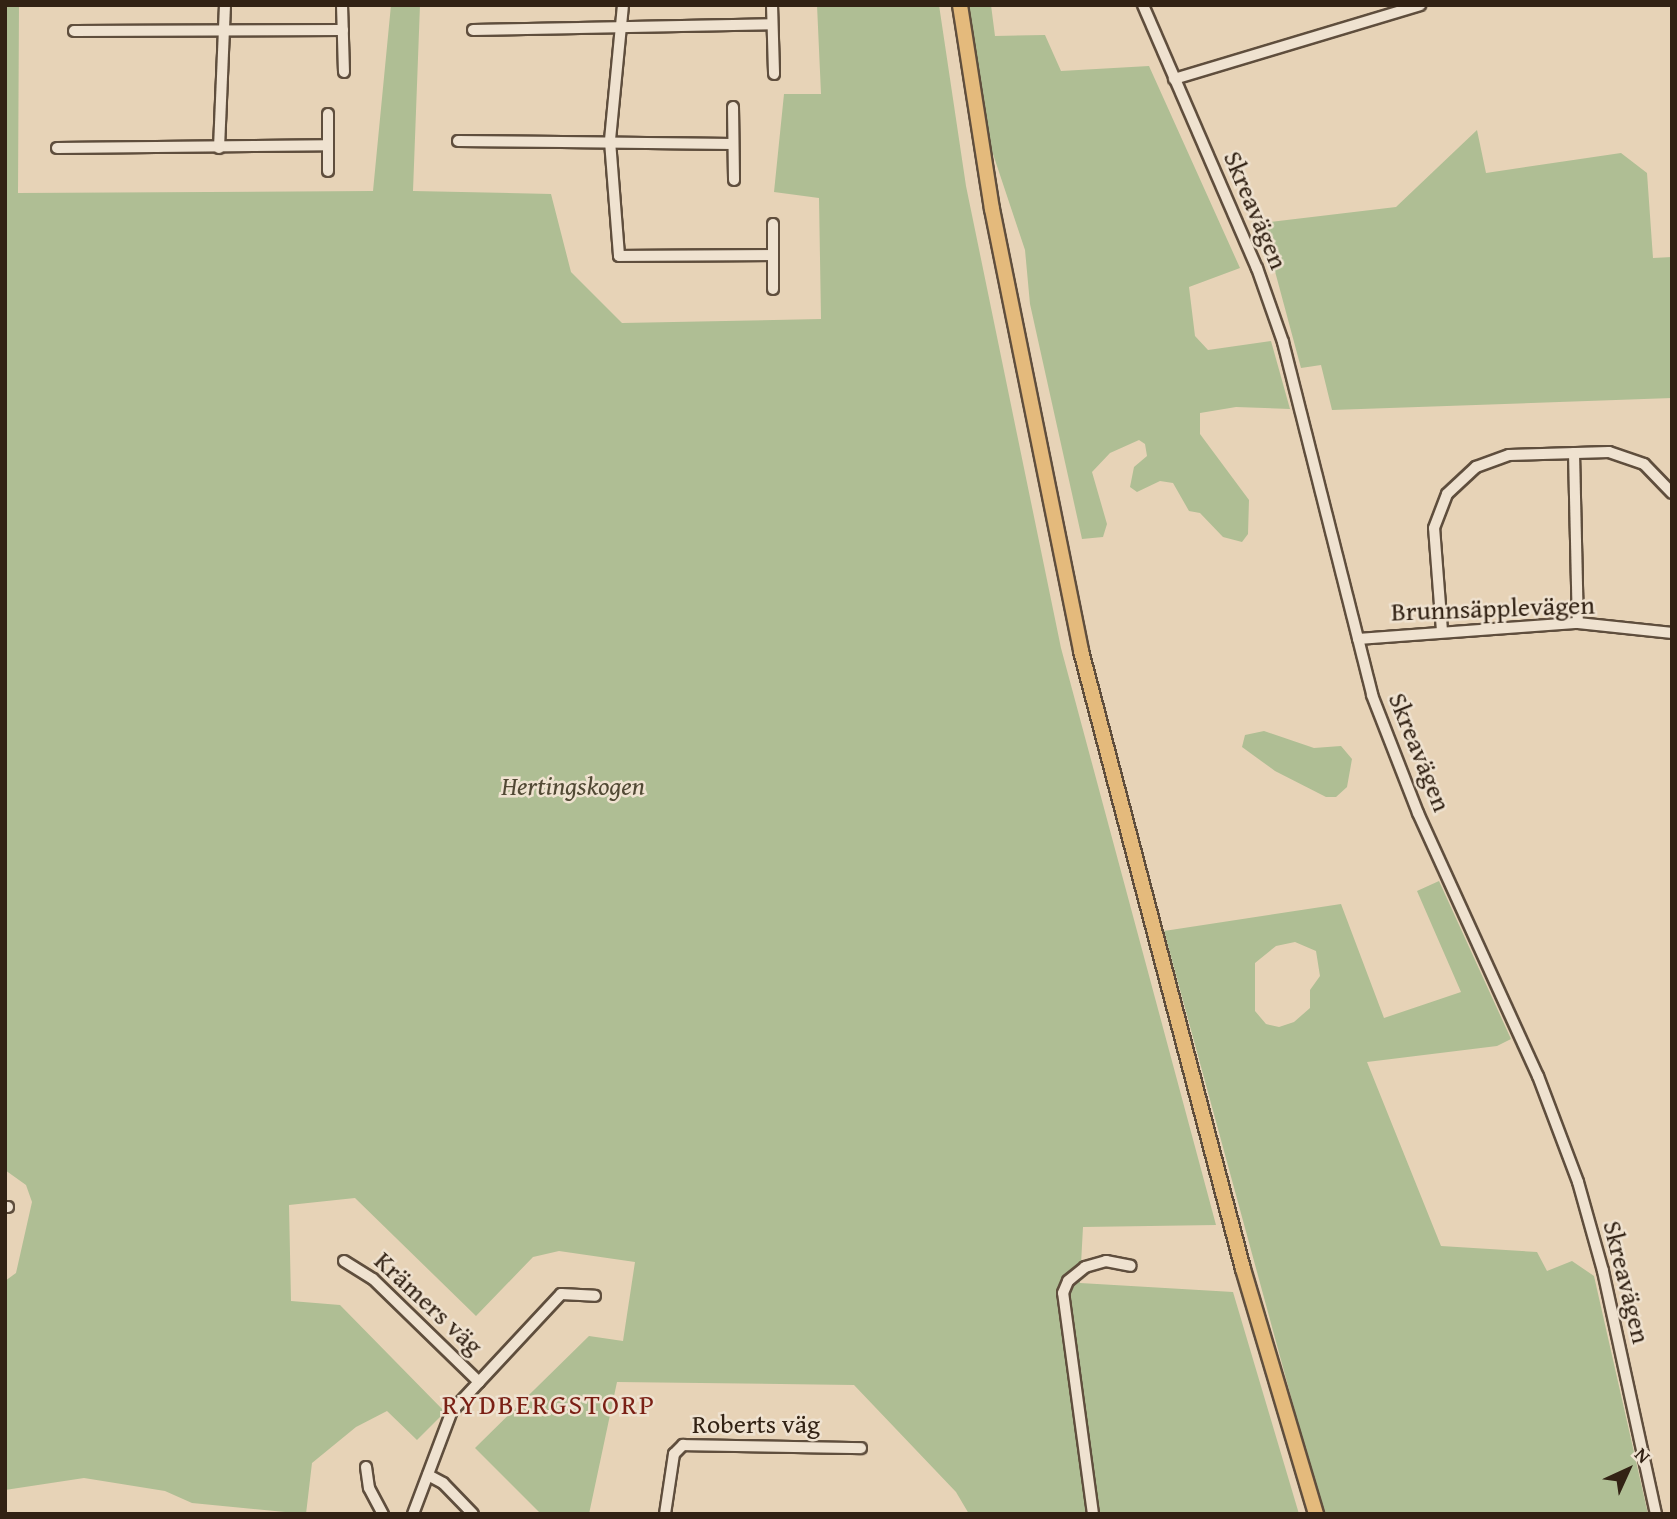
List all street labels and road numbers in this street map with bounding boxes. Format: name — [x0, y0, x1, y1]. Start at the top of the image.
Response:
street label: Skreavägen — [1217, 146, 1295, 274]
street label: Brunnsäpplevägen — [1391, 589, 1595, 627]
street label: Skreavägen — [1382, 688, 1458, 816]
street label: Skreavägen — [1597, 1217, 1657, 1347]
street label: Krämers väg — [368, 1245, 490, 1361]
street label: Roberts väg — [692, 1408, 820, 1440]

